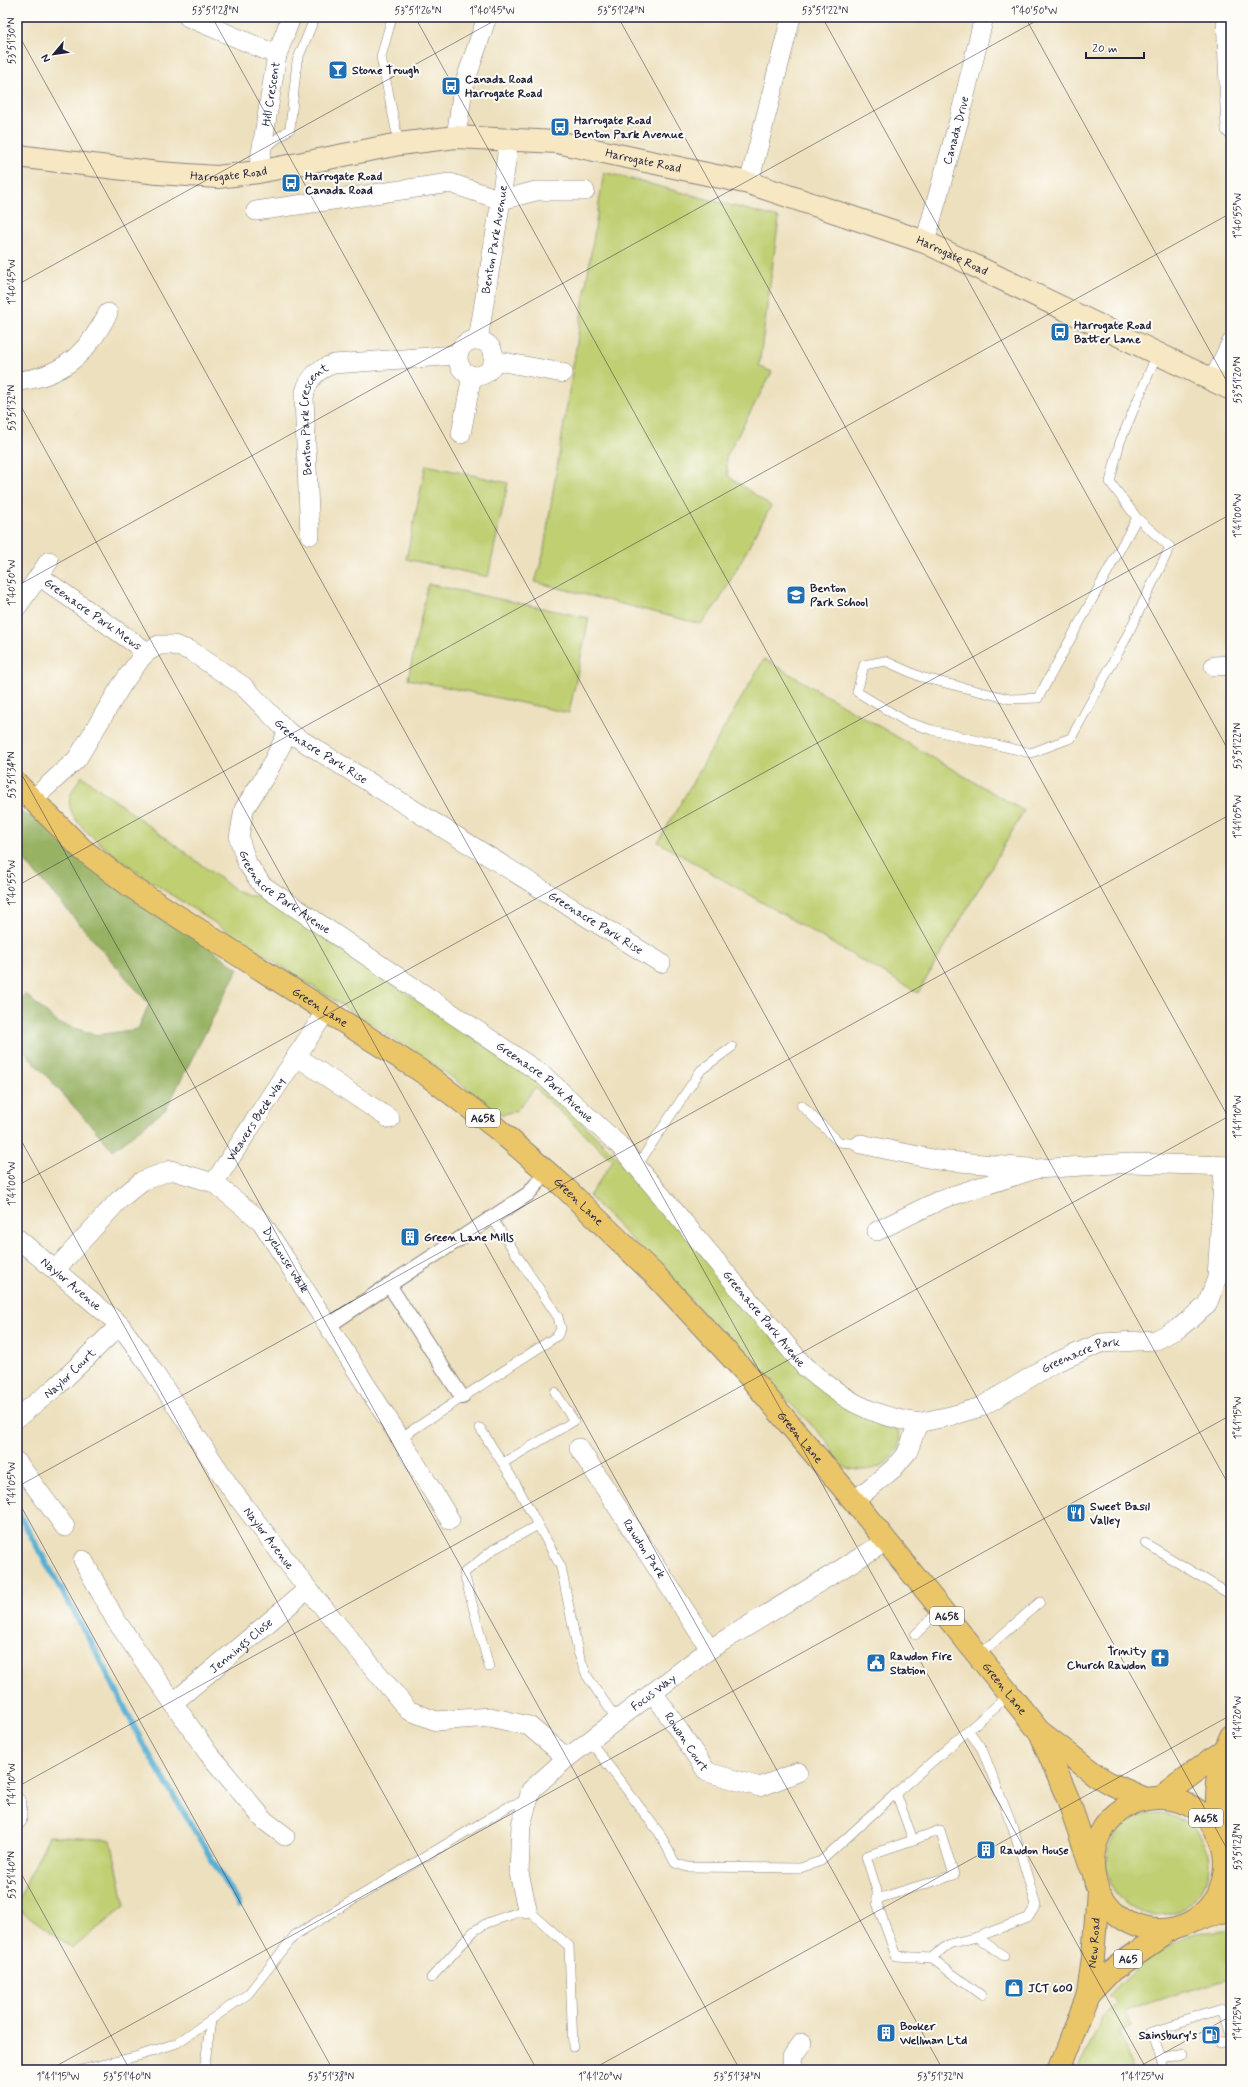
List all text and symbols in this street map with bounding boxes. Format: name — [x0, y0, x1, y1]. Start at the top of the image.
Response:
text: 53°51'28"N — [192, 4, 239, 18]
text: 53°51'26"N — [395, 4, 442, 18]
text: 1°40'45"W — [469, 4, 515, 18]
text: 53°51'24"N — [597, 4, 645, 18]
text: 53°51'22"N — [802, 4, 849, 18]
text: 1°40'50"W — [1011, 4, 1057, 18]
text: 53°51'30"N — [5, 17, 19, 64]
north arrow — [34, 34, 74, 74]
scale bar — [1086, 34, 1144, 60]
text: 20 m — [1092, 41, 1118, 57]
text: N — [38, 52, 54, 65]
bar icon: Stone Trough — [327, 59, 349, 81]
street label: Hill Crescent — [259, 60, 285, 128]
place label: Stone Trough — [352, 63, 419, 79]
place label: Canada Road Harrogate Road — [465, 72, 543, 102]
bus stop icon: Canada Road Harrogate Road — [440, 75, 462, 97]
street label: Canada Drive — [940, 95, 974, 166]
place label: Harrogate Road Benton Park Avenue — [574, 113, 684, 143]
bus stop icon: Harrogate Road Benton Park Avenue — [549, 116, 571, 138]
street label: Harrogate Road — [604, 146, 683, 177]
street label: Harrogate Road — [190, 163, 269, 186]
place label: Harrogate Road Canada Road — [305, 169, 383, 199]
bus stop icon: Harrogate Road Canada Road — [280, 172, 302, 194]
street label: Benton Park Avenue — [479, 184, 512, 295]
text: 1°40'55"W — [1231, 193, 1245, 239]
street label: Harrogate Road — [914, 233, 990, 280]
text: 1°40'45"W — [5, 259, 19, 305]
place label: Harrogate Road Batter Lane — [1074, 318, 1152, 348]
bus stop icon: Harrogate Road Batter Lane — [1049, 321, 1071, 343]
text: 53°51'20"N — [1231, 356, 1245, 403]
street label: Benton Park Crescent — [297, 360, 331, 476]
text: 53°51'32"N — [5, 385, 19, 431]
text: 1°41'00"W — [1231, 494, 1245, 538]
text: 1°40'50"W — [5, 560, 19, 606]
street label: Greenacre Park Mews — [40, 575, 145, 655]
place label: Benton Park School — [810, 581, 868, 611]
school or university icon: Benton Park School — [785, 584, 807, 606]
street label: Greenacre Park Rise — [270, 716, 370, 788]
text: 53°51'22"N — [1231, 722, 1245, 769]
text: 53°51'34"N — [5, 751, 19, 798]
text: 1°41'05"W — [1231, 795, 1245, 839]
street label: Greenacre Park Avenue — [234, 848, 334, 938]
text: 1°40'55"W — [5, 860, 19, 906]
street label: Greenacre Park Rise — [545, 888, 646, 959]
street label: Green Lane — [289, 984, 351, 1032]
street label: Greenacre Park Avenue — [492, 1038, 597, 1127]
street label: Weavers Beck Way — [223, 1075, 289, 1165]
text: 1°41'10"W — [1231, 1096, 1245, 1139]
road number: A658 — [466, 1109, 500, 1127]
text: 1°41'00"W — [5, 1162, 19, 1206]
street label: Green Lane — [550, 1174, 606, 1230]
street label: Dyehouse Walk — [258, 1224, 312, 1296]
building icon: Green Lane Mills — [399, 1226, 421, 1248]
place label: Green Lane Mills — [424, 1230, 514, 1246]
street label: Naylor Avenue — [37, 1254, 105, 1315]
street label: Greenacre Park Avenue — [718, 1268, 809, 1371]
street label: Greenacre Park — [1039, 1335, 1121, 1378]
street label: Naylor Court — [41, 1346, 100, 1403]
text: 1°41'15"W — [1231, 1397, 1245, 1439]
street label: Green Lane — [773, 1408, 826, 1467]
text: 1°41'05"W — [5, 1462, 19, 1506]
place label: Sweet Basil Valley — [1090, 1499, 1151, 1529]
restaurant icon: Sweet Basil Valley — [1065, 1502, 1087, 1524]
street label: Naylor Avenue — [239, 1504, 297, 1574]
street label: Rawdon Park — [619, 1516, 669, 1582]
road number: A658 — [930, 1607, 964, 1625]
street label: Jennings Close — [207, 1615, 277, 1678]
place label: Trinity Church Rawdon — [1067, 1644, 1146, 1674]
church icon: Trinity Church Rawdon — [1149, 1647, 1171, 1669]
place label: Rawdon Fire Station — [890, 1649, 952, 1679]
public building icon: Rawdon Fire Station — [865, 1652, 887, 1674]
street label: Green Lane — [978, 1659, 1030, 1719]
street label: Focus Way — [628, 1671, 680, 1715]
text: 1°41'20"W — [1231, 1696, 1245, 1740]
street label: Rowan Court — [660, 1710, 712, 1775]
text: 1°41'10"W — [5, 1764, 19, 1807]
road number: A658 — [1189, 1809, 1223, 1827]
text: 53°51'28"N — [1231, 1823, 1245, 1870]
building icon: Rawdon House — [975, 1839, 997, 1861]
place label: Rawdon House — [1000, 1843, 1069, 1859]
text: 53°51'40"N — [5, 1851, 19, 1899]
street label: New Road — [1085, 1917, 1105, 1969]
road number: A65 — [1114, 1950, 1142, 1968]
shop icon: JCT 600 — [1003, 1977, 1025, 1999]
place label: JCT 600 — [1028, 1981, 1073, 1997]
text: 1°41'25"W — [1231, 1997, 1245, 2041]
place label: Booker Wellman Ltd — [899, 2019, 967, 2049]
building icon: Booker Wellman Ltd — [875, 2022, 897, 2044]
fuel station icon: Sainsbury's — [1200, 2024, 1222, 2046]
place label: Sainsbury's — [1139, 2028, 1198, 2044]
text: 1°41'15"W — [37, 2070, 79, 2084]
text: 53°51'40"N — [103, 2070, 151, 2084]
text: 53°51'38"N — [308, 2070, 354, 2084]
text: 1°41'20"W — [578, 2070, 622, 2084]
text: 53°51'34"N — [714, 2070, 761, 2084]
text: 53°51'32"N — [917, 2070, 963, 2084]
text: 1°41'25"W — [1120, 2070, 1164, 2084]

